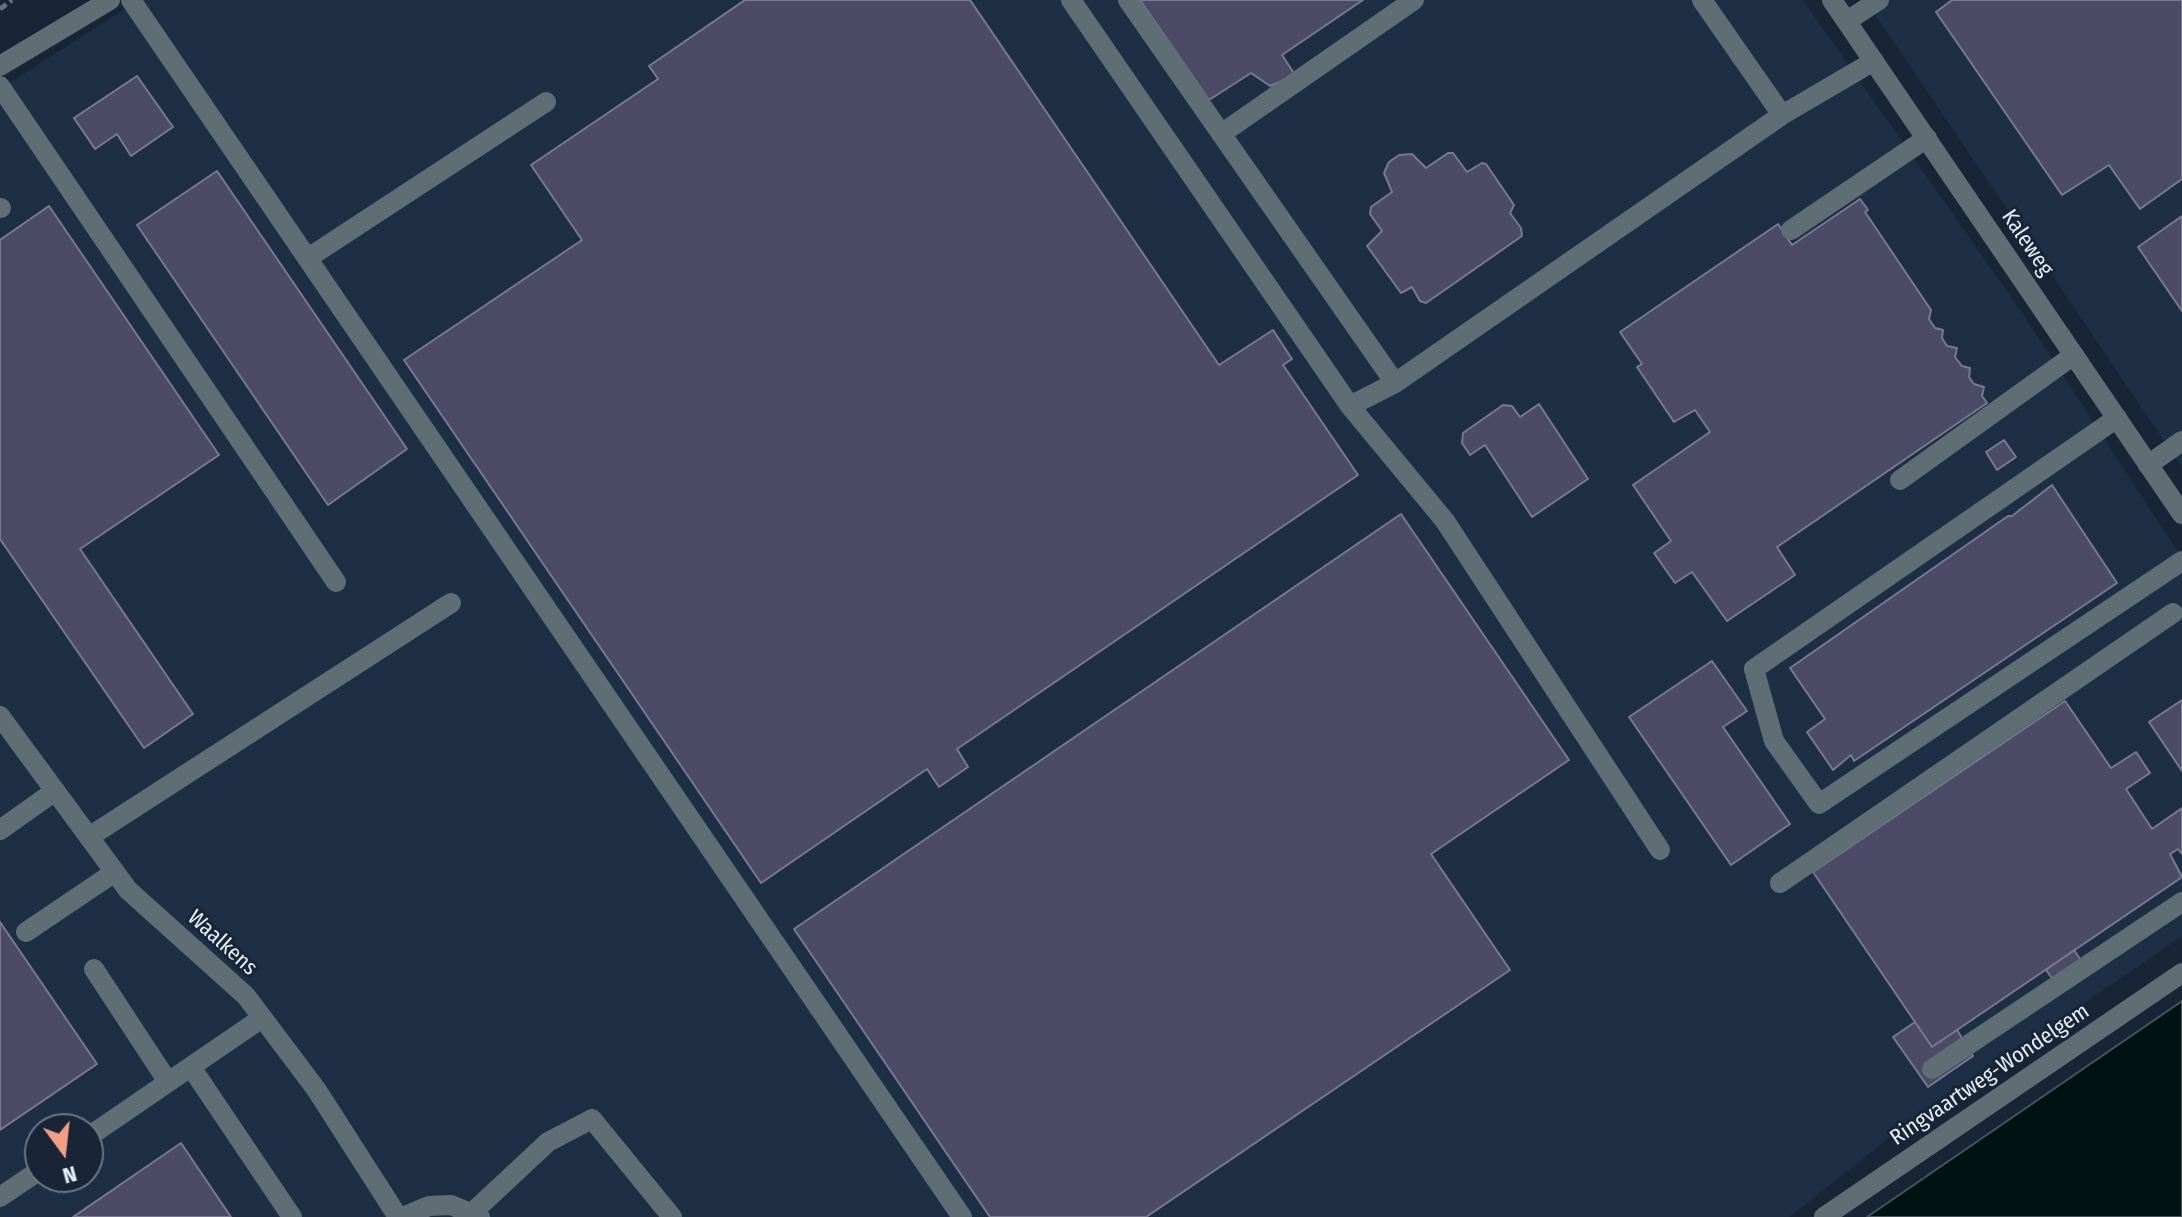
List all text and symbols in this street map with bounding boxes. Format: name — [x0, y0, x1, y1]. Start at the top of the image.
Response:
street label: Kaleweg — [1995, 205, 2059, 281]
street label: Waalkens — [182, 905, 262, 981]
street label: Ringvaartweg-Wondelgem — [1885, 999, 2095, 1151]
north arrow — [24, 1113, 104, 1193]
text: N — [60, 1160, 80, 1189]

